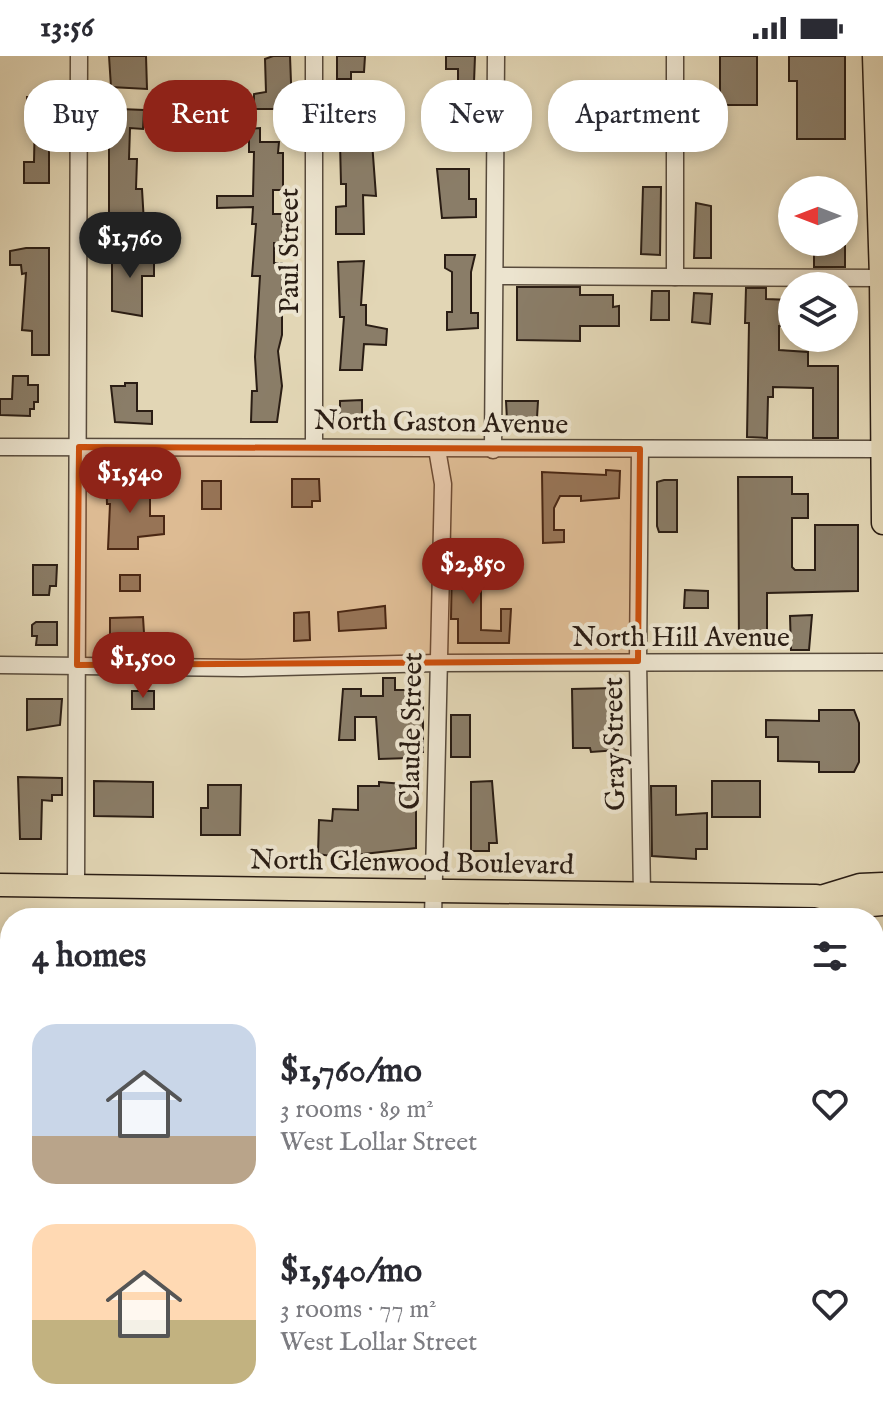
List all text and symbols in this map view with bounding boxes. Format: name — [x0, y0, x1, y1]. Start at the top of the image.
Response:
text: 13:56 — [40, 9, 94, 47]
chip: Buy — [24, 80, 127, 152]
chip: Rent — [143, 80, 257, 152]
chip: Filters — [273, 80, 405, 152]
chip: New — [421, 80, 532, 152]
chip: Apartment — [548, 80, 728, 152]
north arrow — [778, 176, 858, 256]
map controls — [778, 176, 858, 352]
street label: Paul Street — [273, 188, 308, 314]
pin: $1,760 — [65, 212, 195, 280]
text: $1,760 — [97, 221, 163, 254]
button: layers — [778, 272, 858, 352]
street label: North Gaston Avenue — [313, 404, 569, 443]
pin: $1,540 — [65, 447, 195, 515]
text: $1,540 — [97, 456, 163, 489]
pin: $2,850 — [408, 538, 538, 606]
text: $2,850 — [440, 547, 506, 580]
street label: North Hill Avenue — [572, 621, 790, 656]
pin: $1,500 — [78, 632, 208, 700]
text: $1,500 — [110, 641, 176, 674]
street label: Claude Street — [394, 651, 431, 810]
street label: Gray Street — [597, 676, 634, 811]
street label: North Glenwood Boulevard — [250, 843, 574, 884]
icon: filters — [808, 934, 852, 978]
text: 4 homes — [32, 935, 146, 978]
text: $1,760/mo — [280, 1050, 422, 1093]
icon: home — [96, 1056, 192, 1152]
icon: heart — [808, 1082, 852, 1126]
text: 3 rooms · 89 m² — [280, 1093, 434, 1126]
text: West Lollar Street — [280, 1126, 477, 1159]
text: $1,540/mo — [280, 1250, 422, 1293]
icon: home — [96, 1256, 192, 1352]
icon: heart — [808, 1282, 852, 1326]
text: 3 rooms · 77 m² — [280, 1293, 437, 1326]
text: West Lollar Street — [280, 1326, 477, 1359]

